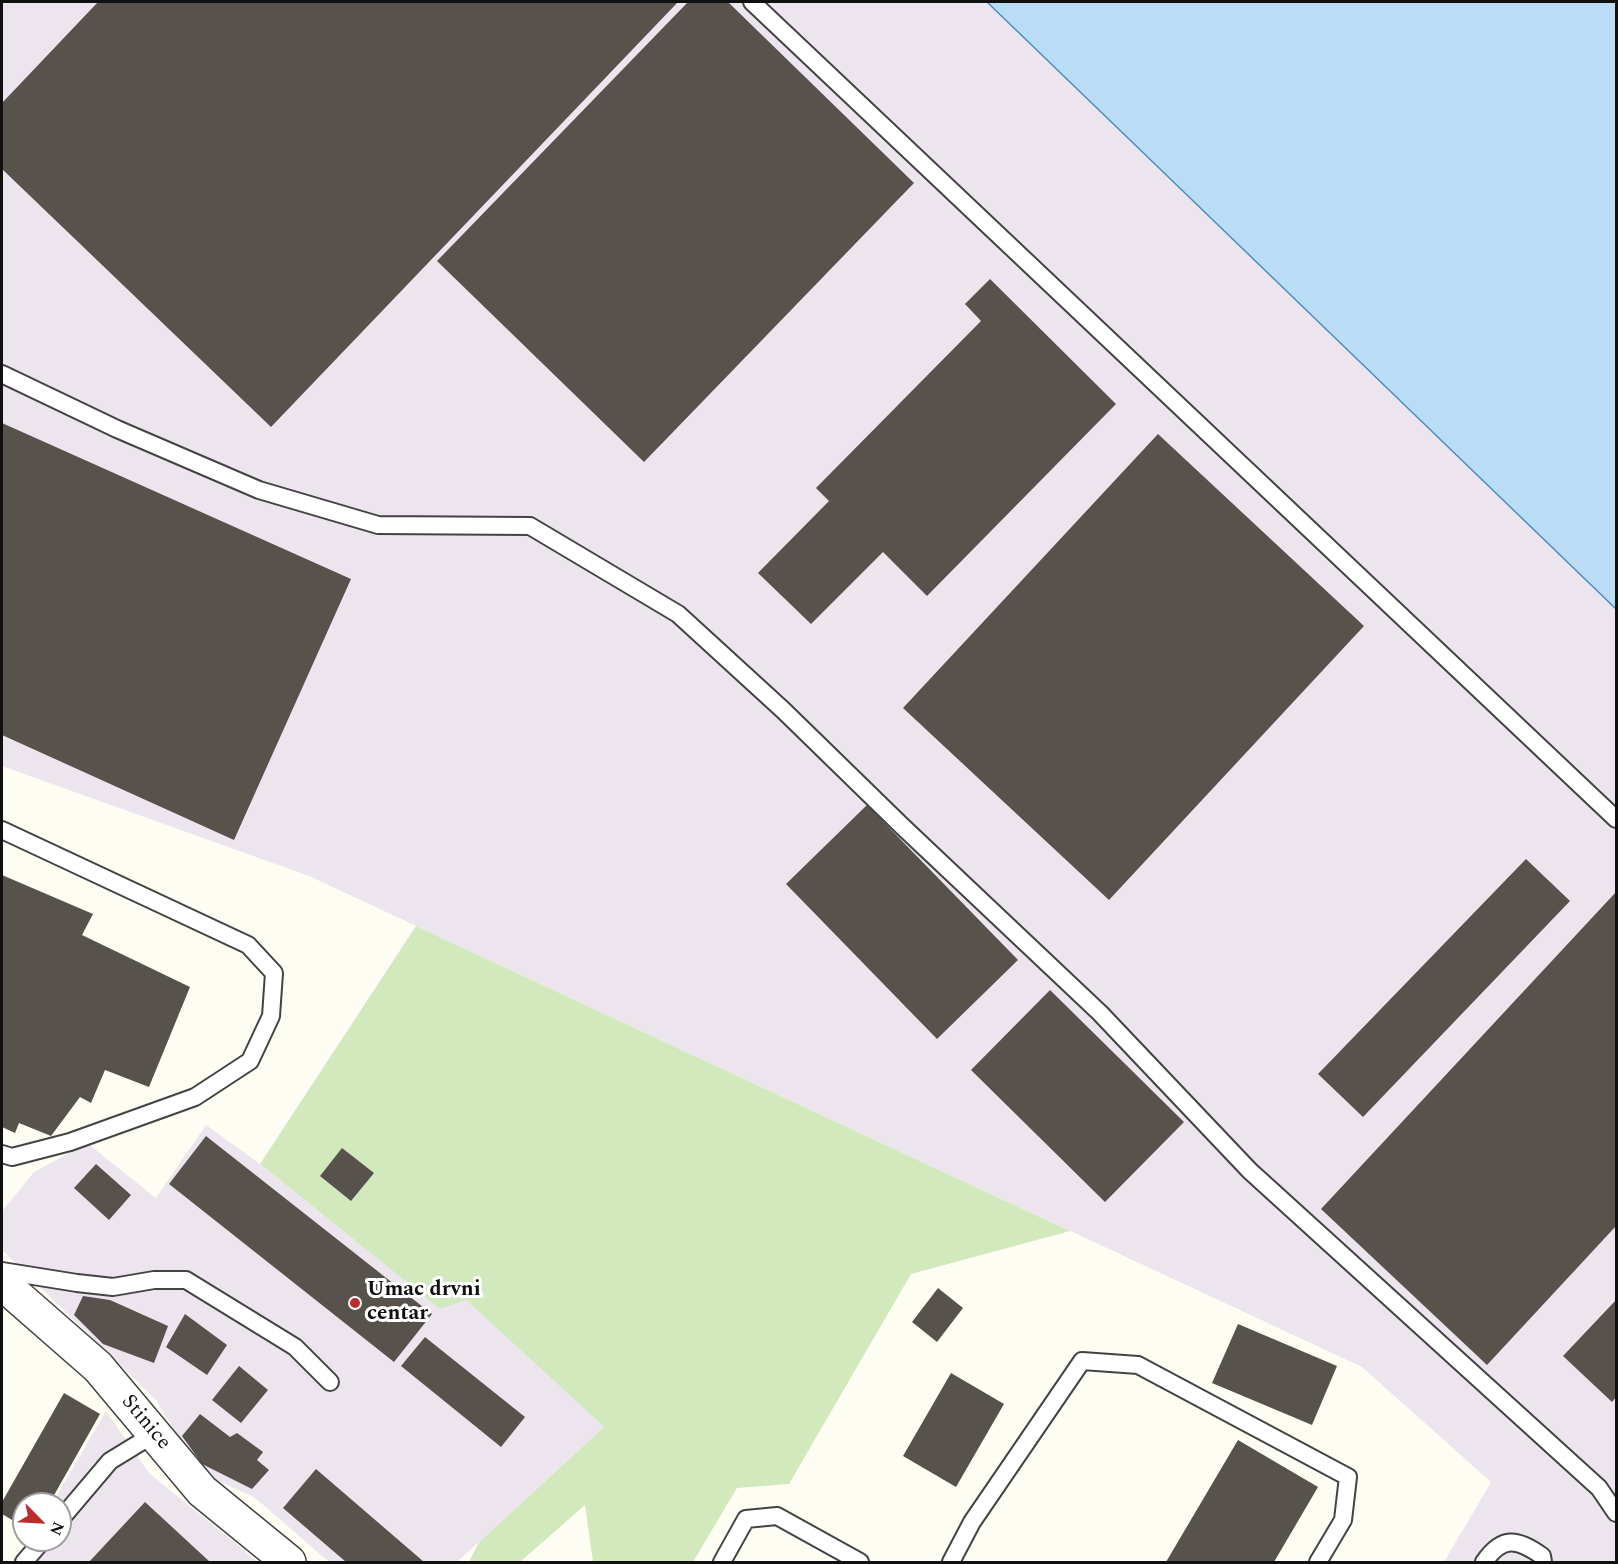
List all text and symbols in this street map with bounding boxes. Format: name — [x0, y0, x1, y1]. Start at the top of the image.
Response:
place label: Umac drvni centar — [367, 1278, 481, 1328]
marker: Umac drvni centar — [348, 1296, 362, 1310]
street label: Stinice — [115, 1390, 175, 1456]
north arrow — [12, 1492, 72, 1552]
text: N — [43, 1518, 70, 1539]

